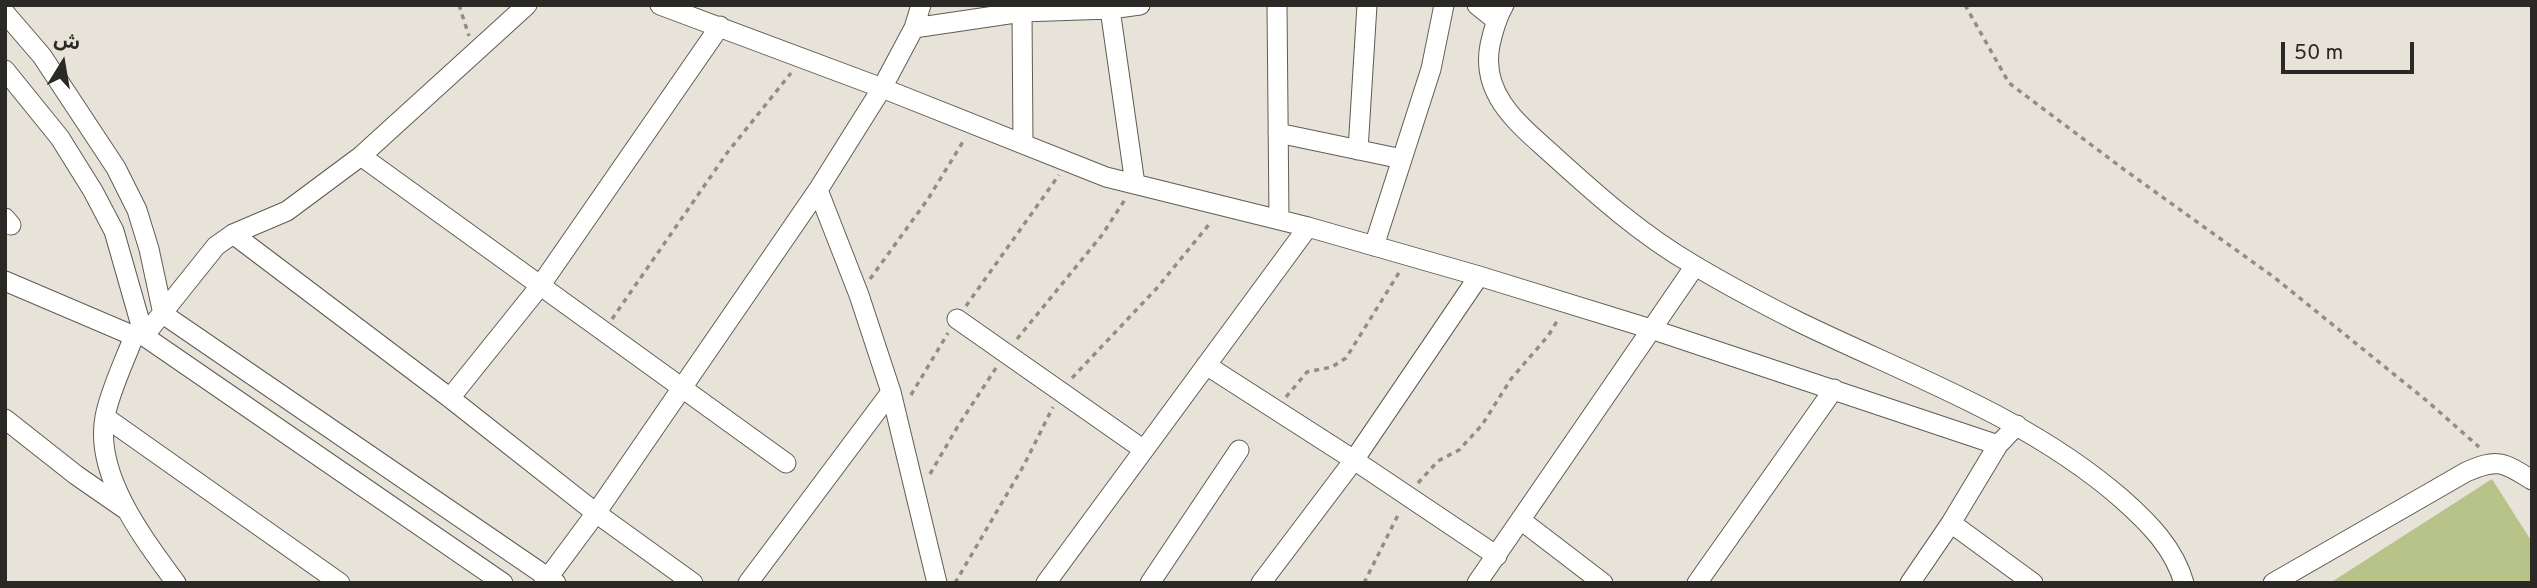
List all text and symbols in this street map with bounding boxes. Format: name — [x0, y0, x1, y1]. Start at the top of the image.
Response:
north arrow — [28, 28, 98, 98]
text: ش — [52, 28, 82, 57]
scale bar — [2285, 28, 2418, 72]
text: 50 m — [2294, 40, 2343, 67]

